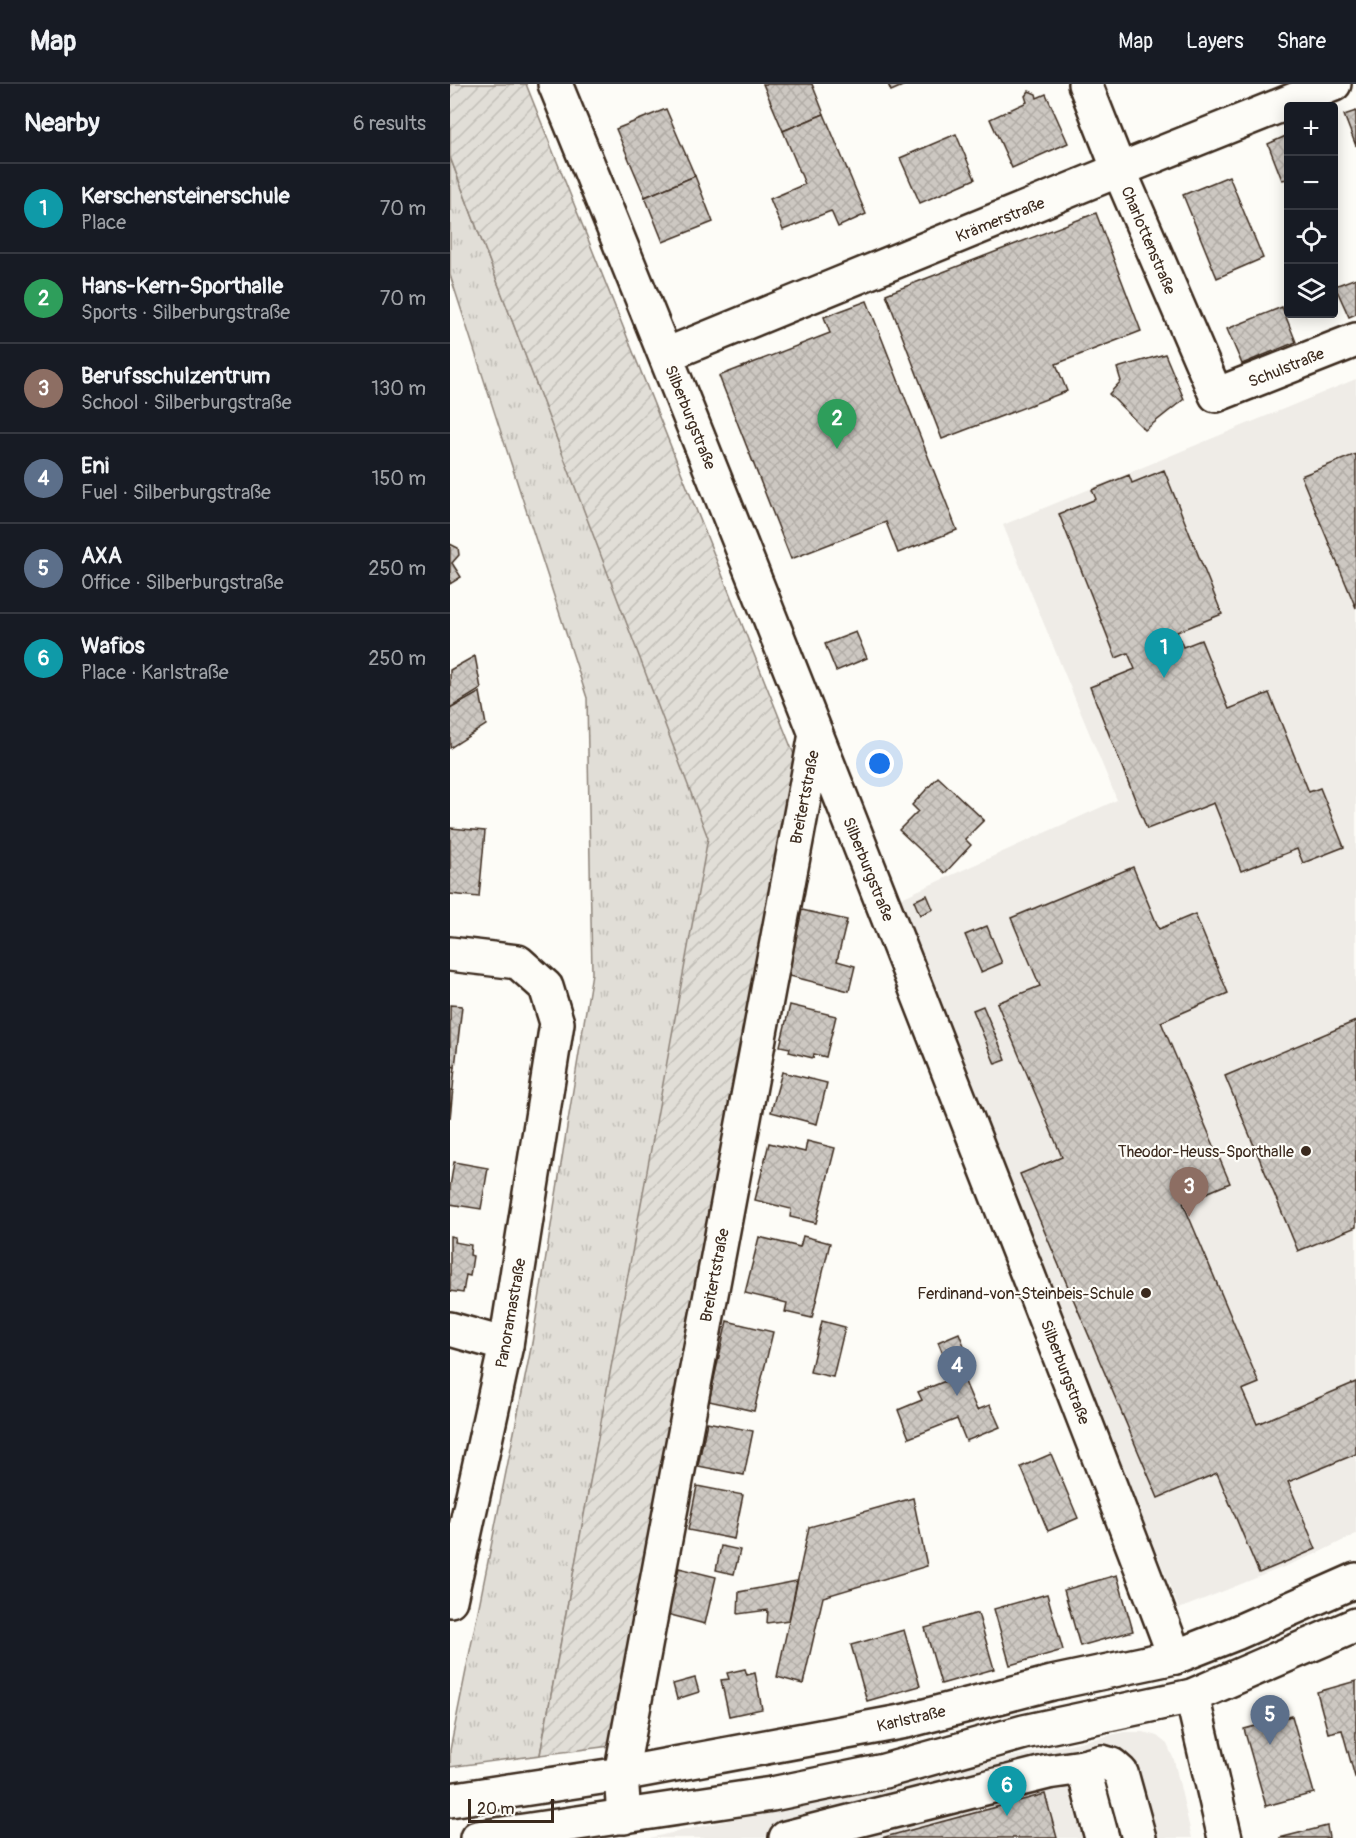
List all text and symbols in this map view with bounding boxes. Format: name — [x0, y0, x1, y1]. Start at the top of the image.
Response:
text: Map — [30, 24, 76, 59]
text: Map — [1118, 28, 1153, 55]
text: Layers — [1186, 28, 1244, 55]
text: Share — [1277, 28, 1326, 55]
map controls — [1284, 102, 1338, 318]
button: + — [1284, 102, 1338, 156]
text: Nearby — [24, 107, 100, 139]
text: 6 results — [353, 111, 426, 136]
button: − — [1284, 156, 1338, 210]
text: Kerschensteinerschule — [81, 182, 290, 210]
street label: Charlottenstraße — [1116, 183, 1180, 298]
street label: Krämerstraße — [953, 193, 1048, 247]
text: 1 — [40, 196, 47, 221]
text: 70 m — [380, 196, 426, 221]
text: Place — [81, 210, 126, 235]
button: locate — [1284, 210, 1338, 264]
button: layers — [1284, 264, 1338, 318]
text: Hans-Kern-Sporthalle — [81, 272, 283, 300]
text: 2 — [38, 286, 49, 311]
text: 70 m — [380, 286, 426, 311]
text: Sports · Silberburgstraße — [81, 300, 290, 325]
street label: Schulstraße — [1245, 344, 1327, 392]
text: Berufsschulzentrum — [81, 362, 270, 390]
street label: Silberburgstraße — [660, 362, 720, 472]
text: 3 — [38, 376, 49, 401]
text: 130 m — [371, 376, 426, 401]
text: School · Silberburgstraße — [81, 390, 292, 415]
pin: 2 — [818, 400, 856, 449]
text: Eni — [81, 452, 109, 480]
text: 4 — [38, 466, 49, 491]
text: 150 m — [372, 466, 426, 491]
text: Fuel · Silberburgstraße — [81, 480, 271, 505]
text: AXA — [81, 542, 122, 570]
text: 5 — [38, 556, 49, 581]
text: 250 m — [368, 556, 426, 581]
text: Office · Silberburgstraße — [81, 570, 284, 595]
pin: 1 — [1144, 628, 1184, 678]
text: Wafios — [81, 632, 145, 660]
text: 6 — [38, 646, 49, 671]
text: 250 m — [368, 646, 426, 671]
text: Place · Karlstraße — [81, 660, 229, 685]
street label: Breitertstraße — [786, 749, 824, 846]
your location — [865, 749, 894, 778]
street label: Silberburgstraße — [838, 814, 898, 924]
place label: Theodor-Heuss-Sporthalle — [1118, 1142, 1294, 1162]
marker: Theodor-Heuss-Sporthalle — [1299, 1144, 1313, 1158]
pin: 3 — [1170, 1168, 1208, 1217]
street label: Breitertstraße — [696, 1227, 734, 1324]
street label: Panoramastraße — [491, 1257, 531, 1370]
place label: Ferdinand-von-Steinbeis-Schule — [917, 1284, 1134, 1304]
marker: Ferdinand-von-Steinbeis-Schule — [1139, 1286, 1153, 1300]
street label: Silberburgstraße — [1036, 1317, 1094, 1428]
pin: 4 — [938, 1346, 976, 1396]
pin: 5 — [1250, 1696, 1290, 1745]
street label: Karlstraße — [875, 1701, 948, 1737]
pin: 6 — [988, 1766, 1026, 1816]
scale bar — [468, 1796, 554, 1824]
text: 20 m — [477, 1799, 515, 1819]

